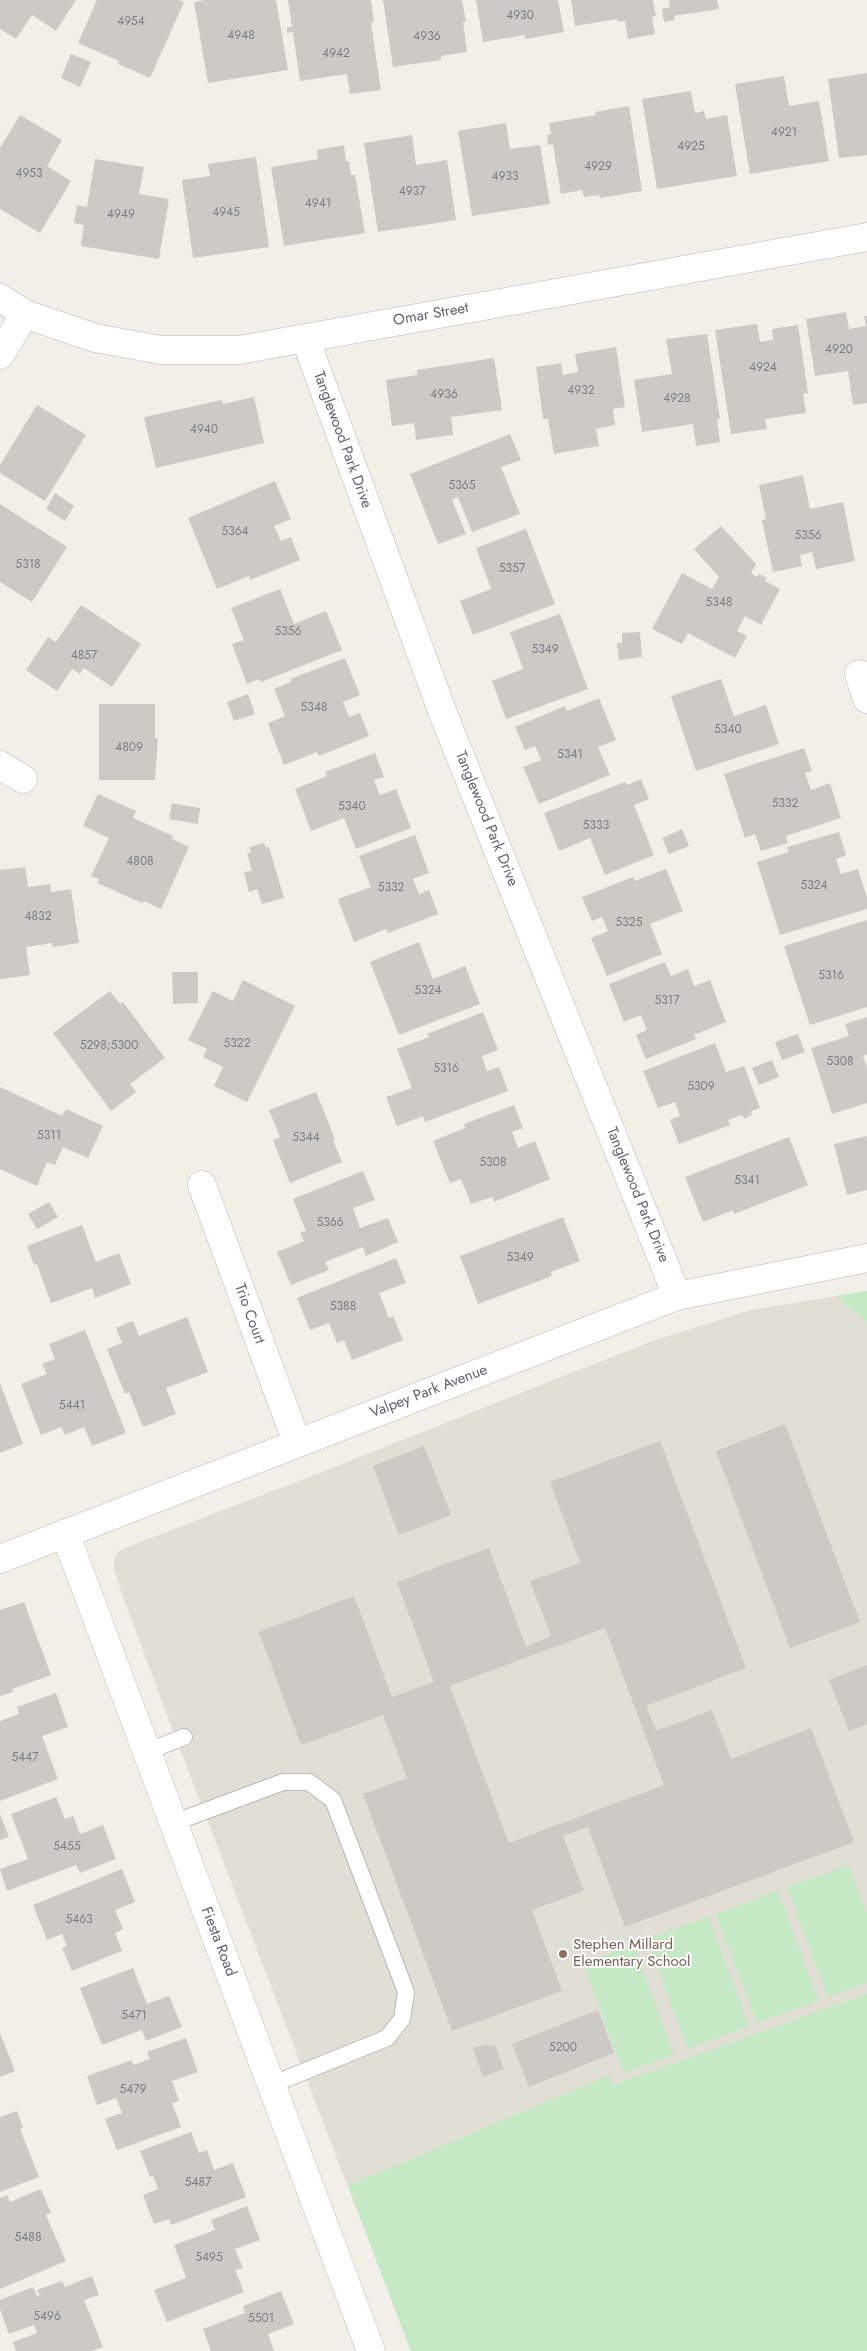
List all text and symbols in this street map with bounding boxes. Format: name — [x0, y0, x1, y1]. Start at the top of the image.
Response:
house number: 4930 — [506, 9, 534, 23]
house number: 4954 — [117, 15, 145, 29]
house number: 4948 — [227, 29, 255, 43]
house number: 4936 — [413, 30, 441, 44]
house number: 4942 — [322, 47, 350, 61]
house number: 4921 — [771, 126, 797, 140]
house number: 4925 — [677, 140, 705, 154]
house number: 4929 — [584, 160, 612, 174]
house number: 4953 — [15, 167, 43, 181]
house number: 4933 — [491, 170, 519, 184]
house number: 4937 — [399, 185, 425, 199]
house number: 4941 — [305, 197, 331, 211]
house number: 4945 — [212, 206, 240, 220]
house number: 4949 — [107, 208, 135, 222]
street label: Omar Street — [392, 300, 470, 330]
house number: 4920 — [825, 343, 853, 357]
house number: 4924 — [749, 361, 777, 375]
street label: Tanglewood Park Drive — [309, 369, 375, 511]
house number: 4932 — [567, 384, 595, 398]
house number: 4936 — [430, 388, 458, 402]
house number: 4928 — [663, 392, 691, 406]
house number: 4940 — [190, 423, 218, 437]
house number: 5365 — [449, 479, 475, 493]
house number: 5364 — [221, 525, 249, 539]
house number: 5356 — [795, 529, 821, 543]
house number: 5318 — [15, 558, 41, 572]
house number: 5357 — [499, 562, 525, 576]
house number: 5348 — [706, 596, 732, 610]
house number: 5356 — [275, 625, 301, 639]
house number: 5349 — [531, 643, 559, 657]
house number: 4857 — [71, 649, 97, 663]
house number: 5348 — [301, 701, 327, 715]
house number: 5340 — [714, 723, 742, 737]
house number: 4809 — [115, 741, 143, 755]
house number: 5341 — [557, 748, 583, 762]
street label: Tanglewood Park Drive — [451, 749, 521, 889]
house number: 5332 — [772, 797, 798, 811]
house number: 5340 — [338, 800, 366, 814]
house number: 5333 — [583, 819, 609, 833]
house number: 4808 — [126, 855, 154, 869]
house number: 5324 — [800, 879, 828, 893]
house number: 5332 — [378, 881, 404, 895]
house number: 4832 — [25, 910, 51, 924]
house number: 5325 — [616, 916, 642, 930]
house number: 5316 — [818, 969, 844, 983]
house number: 5324 — [414, 984, 442, 998]
house number: 5317 — [654, 994, 680, 1008]
house number: 5322 — [224, 1037, 250, 1051]
house number: 5298;5300 — [80, 1039, 138, 1053]
house number: 5308 — [826, 1055, 854, 1069]
house number: 5316 — [433, 1062, 459, 1076]
house number: 5309 — [687, 1080, 715, 1094]
street label: Tanglewood Park Drive — [602, 1125, 672, 1265]
house number: 5311 — [37, 1129, 61, 1143]
house number: 5344 — [292, 1131, 320, 1145]
house number: 5308 — [479, 1156, 507, 1170]
house number: 5341 — [734, 1174, 760, 1188]
house number: 5366 — [316, 1216, 344, 1230]
house number: 5349 — [506, 1251, 534, 1265]
street label: Trio Court — [230, 1282, 268, 1346]
house number: 5388 — [330, 1300, 356, 1314]
street label: Valpey Park Avenue — [368, 1361, 490, 1423]
house number: 5441 — [59, 1399, 85, 1413]
house number: 5447 — [11, 1751, 39, 1765]
house number: 5455 — [53, 1840, 81, 1854]
street label: Fiesta Road — [197, 1905, 239, 1979]
house number: 5463 — [65, 1913, 93, 1927]
place label: Stephen Millard Elementary School — [573, 1936, 690, 1971]
marker: Stephen Millard Elementary School — [557, 1948, 569, 1960]
house number: 5471 — [121, 2009, 147, 2023]
house number: 5200 — [549, 2041, 577, 2055]
house number: 5479 — [120, 2083, 146, 2097]
house number: 5487 — [185, 2176, 211, 2190]
house number: 5488 — [15, 2231, 41, 2245]
house number: 5495 — [195, 2251, 223, 2265]
house number: 5496 — [33, 2310, 61, 2324]
house number: 5501 — [248, 2312, 274, 2326]

